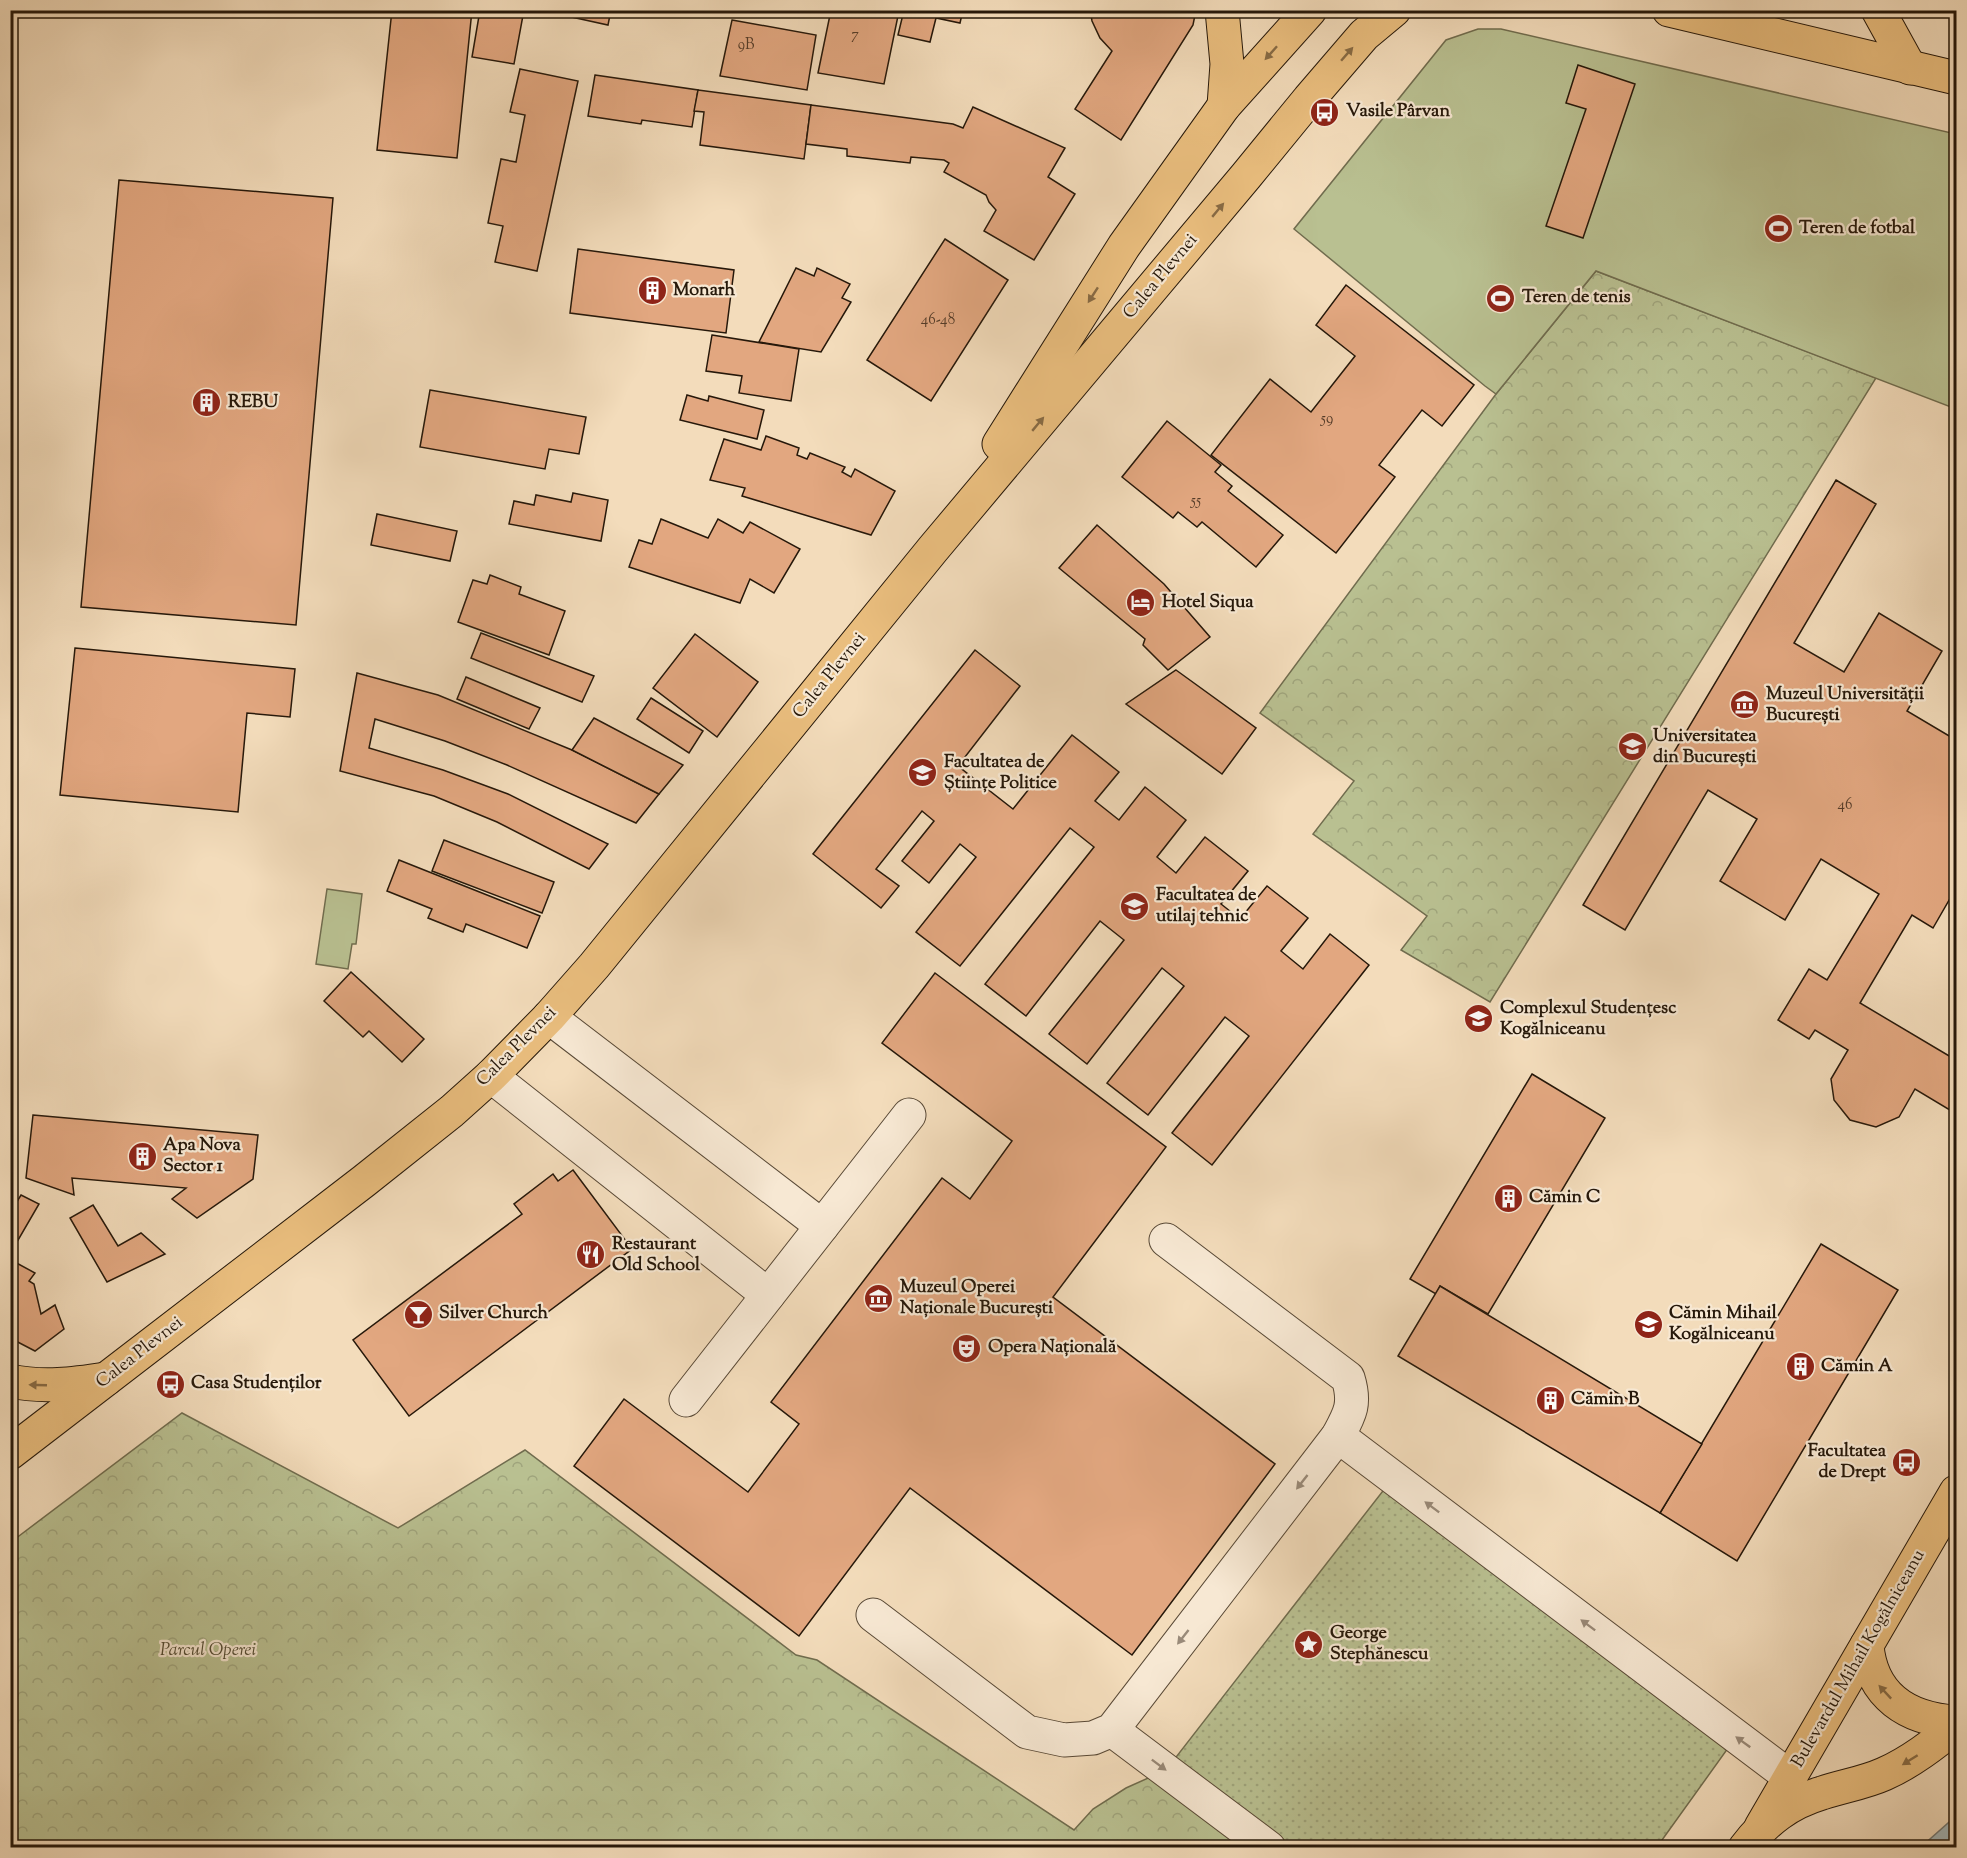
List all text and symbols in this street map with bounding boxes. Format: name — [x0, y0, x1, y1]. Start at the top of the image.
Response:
house number: 7 — [851, 25, 859, 46]
house number: 9B — [738, 35, 755, 56]
one-way arrow — [1264, 46, 1278, 61]
one-way arrow — [1340, 47, 1353, 62]
bus stop icon: Vasile Pârvan — [1309, 96, 1341, 128]
place label: Vasile Pârvan — [1346, 99, 1450, 125]
one-way arrow — [1211, 203, 1224, 218]
sports icon: Teren de fotbal — [1762, 213, 1794, 245]
place label: Teren de fotbal — [1799, 216, 1916, 242]
street label: Calea Plevnei — [1117, 229, 1205, 325]
building icon: Monarh — [636, 275, 668, 307]
place label: Monarh — [673, 278, 735, 304]
sports icon: Teren de tenis — [1485, 282, 1517, 314]
place label: Teren de tenis — [1522, 285, 1631, 311]
one-way arrow — [1087, 287, 1098, 303]
house number: 46-48 — [921, 310, 955, 331]
building icon: REBU — [191, 387, 223, 419]
place label: REBU — [228, 390, 278, 416]
house number: 59 — [1320, 409, 1333, 430]
one-way arrow — [1032, 416, 1045, 432]
house number: 55 — [1190, 491, 1201, 512]
hotel icon: Hotel Siqua — [1125, 587, 1157, 619]
place label: Hotel Siqua — [1162, 590, 1254, 616]
street label: Calea Plevnei — [787, 627, 873, 725]
place label: Muzeul Universității București — [1766, 682, 1925, 729]
museum icon: Muzeul Universității București — [1729, 689, 1761, 721]
place label: Universitatea din București — [1653, 724, 1757, 771]
school or university icon: Universitatea din București — [1616, 731, 1648, 763]
place label: Facultatea de Științe Politice — [944, 750, 1057, 797]
school or university icon: Facultatea de Științe Politice — [907, 757, 939, 789]
house number: 46 — [1838, 795, 1852, 816]
place label: Facultatea de utilaj tehnic — [1156, 883, 1257, 930]
school or university icon: Facultatea de utilaj tehnic — [1119, 890, 1151, 922]
place label: Complexul Studențesc Kogălniceanu — [1500, 996, 1677, 1043]
street label: Calea Plevnei — [471, 1001, 563, 1093]
school or university icon: Complexul Studențesc Kogălniceanu — [1463, 1003, 1495, 1035]
place label: Apa Nova Sector 1 — [163, 1133, 241, 1180]
building icon: Apa Nova Sector 1 — [126, 1140, 158, 1172]
building icon: Cămin C — [1492, 1182, 1524, 1214]
place label: Cămin C — [1529, 1185, 1601, 1211]
place label: Restaurant Old School — [612, 1232, 701, 1279]
restaurant icon: Restaurant Old School — [575, 1239, 607, 1271]
place label: Muzeul Operei Naționale București — [900, 1275, 1054, 1322]
museum icon: Muzeul Operei Naționale București — [863, 1282, 895, 1314]
bar icon: Silver Church — [402, 1298, 434, 1330]
place label: Silver Church — [439, 1301, 549, 1327]
place label: Cămin Mihail Kogălniceanu — [1669, 1301, 1778, 1348]
school or university icon: Cămin Mihail Kogălniceanu — [1632, 1308, 1664, 1340]
street label: Calea Plevnei — [91, 1311, 189, 1395]
theatre icon: Opera Națională — [951, 1332, 983, 1364]
place label: Opera Națională — [988, 1335, 1117, 1361]
building icon: Cămin A — [1784, 1351, 1816, 1383]
place label: Cămin A — [1821, 1354, 1893, 1380]
bus stop icon: Casa Studenților — [154, 1368, 186, 1400]
place label: Casa Studenților — [191, 1371, 322, 1397]
one-way arrow — [29, 1380, 48, 1390]
building icon: Cămin B — [1534, 1384, 1566, 1416]
place label: Cămin B — [1571, 1387, 1640, 1413]
place label: Facultatea de Drept — [1808, 1439, 1887, 1486]
bus stop icon: Facultatea de Drept — [1891, 1446, 1923, 1478]
one-way arrow — [1297, 1475, 1309, 1490]
one-way arrow — [1424, 1501, 1440, 1514]
street label: Bulevardul Mihail Kogălniceanu — [1786, 1545, 1932, 1773]
one-way arrow — [1580, 1619, 1595, 1631]
place label: George Stephănescu — [1330, 1621, 1429, 1668]
place icon: George Stephănescu — [1293, 1628, 1325, 1660]
one-way arrow — [1177, 1629, 1190, 1645]
park label: Parcul Operei — [160, 1638, 256, 1664]
one-way arrow — [1879, 1685, 1893, 1699]
one-way arrow — [1736, 1736, 1752, 1748]
one-way arrow — [1901, 1755, 1918, 1766]
one-way arrow — [1150, 1759, 1166, 1771]

